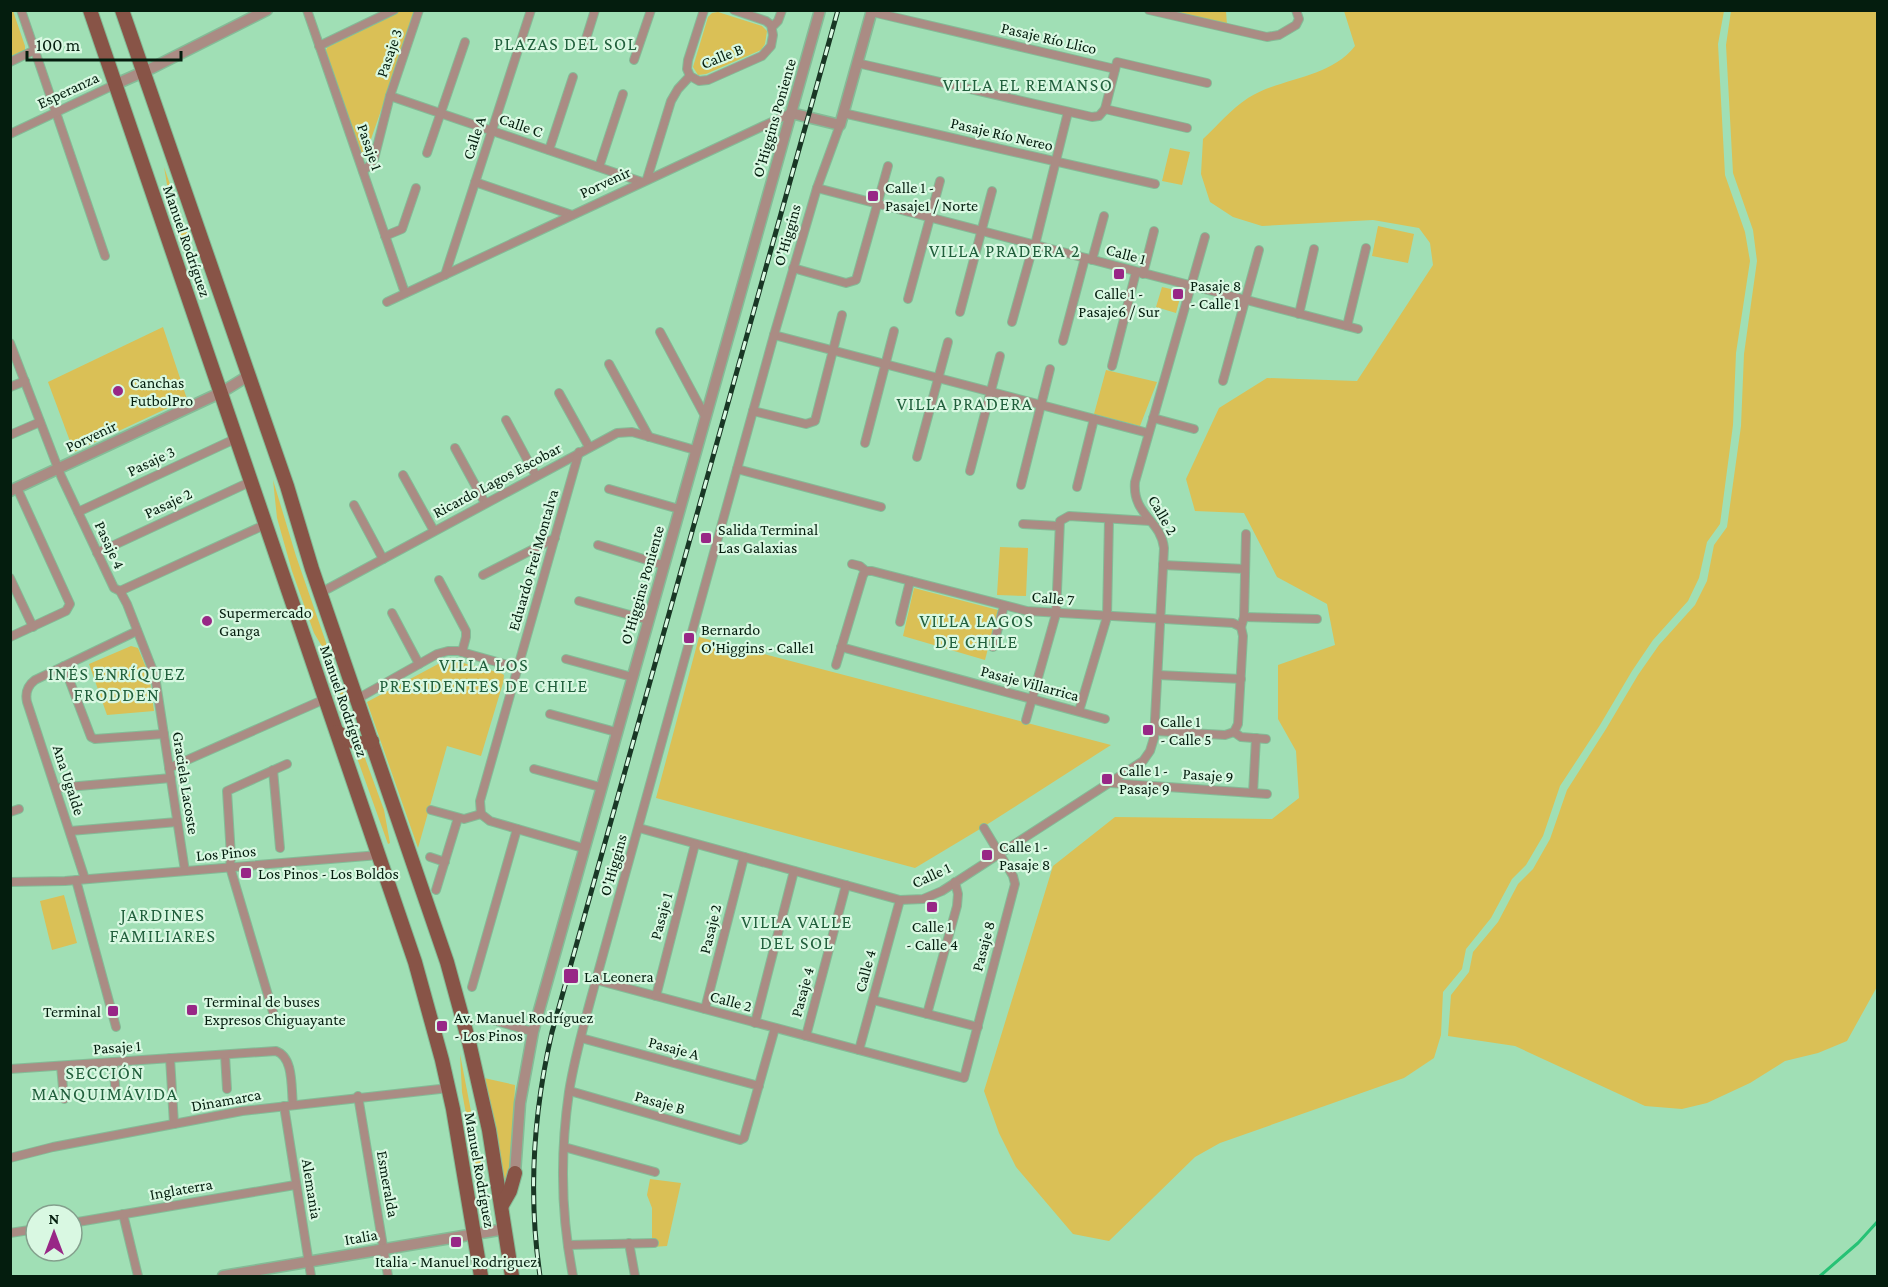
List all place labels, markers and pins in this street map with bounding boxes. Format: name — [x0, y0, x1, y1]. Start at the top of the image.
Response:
place label: Calle 1 - Pasaje1 / Norte — [885, 179, 978, 215]
marker: Calle 1 - Pasaje1 / Norte — [866, 189, 880, 203]
marker: Calle 1 - Pasaje6 / Sur — [1112, 267, 1126, 281]
place label: Pasaje 8 - Calle 1 — [1190, 277, 1241, 312]
place label: Calle 1 - Pasaje6 / Sur — [1078, 285, 1160, 321]
marker: Pasaje 8 - Calle 1 — [1171, 287, 1185, 301]
place label: Canchas FutbolPro — [130, 374, 193, 409]
marker: Canchas FutbolPro — [111, 384, 125, 398]
place label: Salida Terminal Las Galaxias — [718, 521, 818, 556]
marker: Salida Terminal Las Galaxias — [699, 531, 713, 545]
place label: Supermercado Ganga — [219, 604, 312, 640]
marker: Supermercado Ganga — [200, 614, 214, 628]
place label: Bernardo O'Higgins - Calle1 — [701, 621, 814, 657]
marker: Bernardo O'Higgins - Calle1 — [682, 631, 696, 645]
place label: Calle 1 - Calle 5 — [1160, 713, 1212, 748]
marker: Calle 1 - Calle 5 — [1141, 723, 1155, 737]
place label: Calle 1 - Pasaje 9 — [1119, 762, 1170, 798]
marker: Calle 1 - Pasaje 9 — [1100, 772, 1114, 786]
place label: Calle 1 - Pasaje 8 — [999, 838, 1050, 874]
marker: Calle 1 - Pasaje 8 — [980, 848, 994, 862]
place label: Los Pinos - Los Boldos — [258, 865, 399, 882]
marker: Los Pinos - Los Boldos — [239, 866, 253, 880]
marker: Calle 1 - Calle 4 — [925, 900, 939, 914]
place label: Calle 1 - Calle 4 — [906, 918, 958, 953]
marker: La Leonera — [562, 967, 580, 985]
place label: La Leonera — [584, 968, 654, 985]
place label: Terminal de buses Expresos Chiguayante — [204, 993, 345, 1029]
place label: Terminal — [43, 1003, 101, 1020]
marker: Terminal de buses Expresos Chiguayante — [185, 1003, 199, 1017]
marker: Terminal — [106, 1004, 120, 1018]
place label: Av. Manuel Rodríguez - Los Pinos — [454, 1009, 593, 1044]
marker: Av. Manuel Rodríguez - Los Pinos — [435, 1019, 449, 1033]
marker: Italia - Manuel Rodriguez — [449, 1235, 463, 1249]
place label: Italia - Manuel Rodriguez — [375, 1253, 537, 1271]

